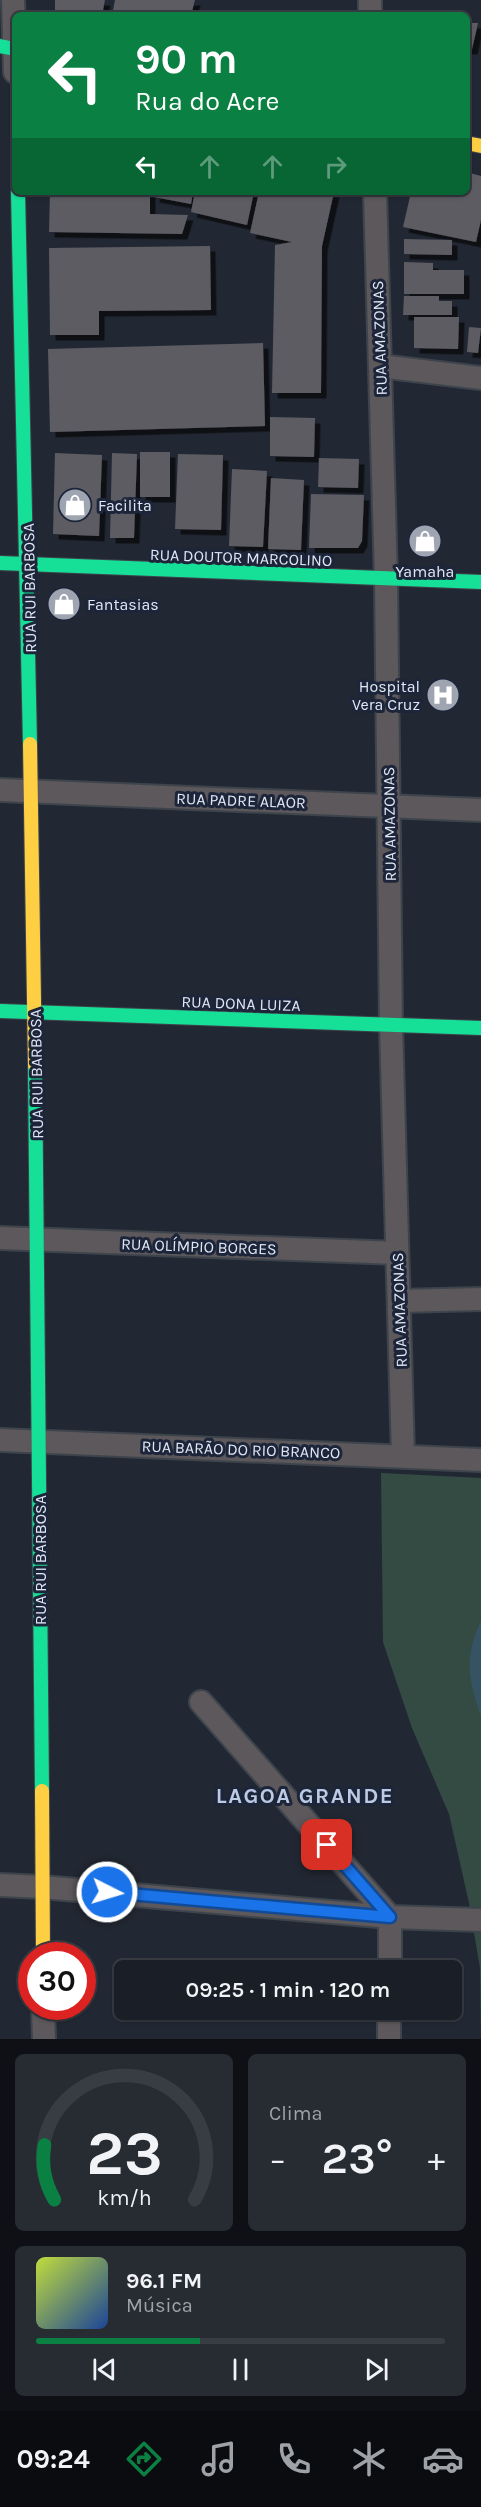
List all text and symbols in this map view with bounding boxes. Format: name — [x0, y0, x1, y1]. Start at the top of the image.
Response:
text: 90 m — [135, 34, 238, 84]
icon: left — [36, 36, 114, 114]
text: Rua do Acre — [135, 85, 279, 117]
icon: left — [130, 150, 163, 183]
icon: ahead — [193, 150, 226, 183]
icon: ahead — [256, 150, 289, 183]
icon: right — [319, 150, 352, 183]
street label: RUA AMAZONAS — [368, 280, 391, 396]
shop icon: Facilita — [57, 487, 93, 523]
place label: Facilita — [98, 496, 152, 515]
street label: RUA RUI BARBOSA — [19, 523, 40, 653]
shop icon: Yamaha — [407, 523, 443, 559]
street label: RUA DOUTOR MARCOLINO — [149, 545, 332, 570]
place label: Yamaha — [396, 562, 454, 581]
shop icon: Fantasias — [46, 586, 82, 622]
place label: Fantasias — [87, 595, 159, 614]
place label: Hospital Vera Cruz — [352, 677, 420, 714]
hospital icon: Hospital Vera Cruz — [425, 677, 461, 713]
street label: RUA AMAZONAS — [379, 766, 400, 882]
street label: RUA PADRE ALAOR — [176, 789, 306, 812]
street label: RUA DONA LUIZA — [181, 992, 301, 1015]
street label: RUA RUI BARBOSA — [26, 1009, 47, 1139]
street label: RUA OLÍMPIO BORGES — [121, 1234, 277, 1259]
street label: RUA AMAZONAS — [388, 1252, 411, 1368]
street label: RUA BARÃO DO RIO BRANCO — [141, 1437, 341, 1462]
street label: RUA RUI BARBOSA — [31, 1495, 50, 1625]
district label: LAGOA GRANDE — [216, 1783, 394, 1809]
pin — [301, 1819, 352, 1870]
icon: arrive — [310, 1828, 343, 1861]
position arrow — [75, 1860, 139, 1924]
speed limit sign: 30 — [18, 1942, 96, 2020]
text: 09:25 · 1 min · 120 m — [186, 1977, 390, 2003]
text: Clima — [269, 2102, 323, 2125]
text: 23 — [86, 2117, 162, 2190]
text: 23° — [321, 2132, 393, 2184]
text: − — [269, 2140, 286, 2178]
text: + — [428, 2140, 445, 2178]
text: km/h — [97, 2185, 151, 2210]
text: 96.1 FM — [126, 2268, 202, 2294]
text: Música — [126, 2294, 193, 2317]
icon: previous — [88, 2353, 121, 2386]
icon: pause — [224, 2353, 257, 2386]
icon: next — [360, 2353, 393, 2386]
icon: directions — [123, 2438, 165, 2480]
icon: music — [198, 2438, 240, 2480]
icon: phone — [273, 2438, 315, 2480]
icon: climate — [348, 2438, 390, 2480]
icon: car — [422, 2438, 464, 2480]
text: 09:24 — [16, 2443, 90, 2475]

